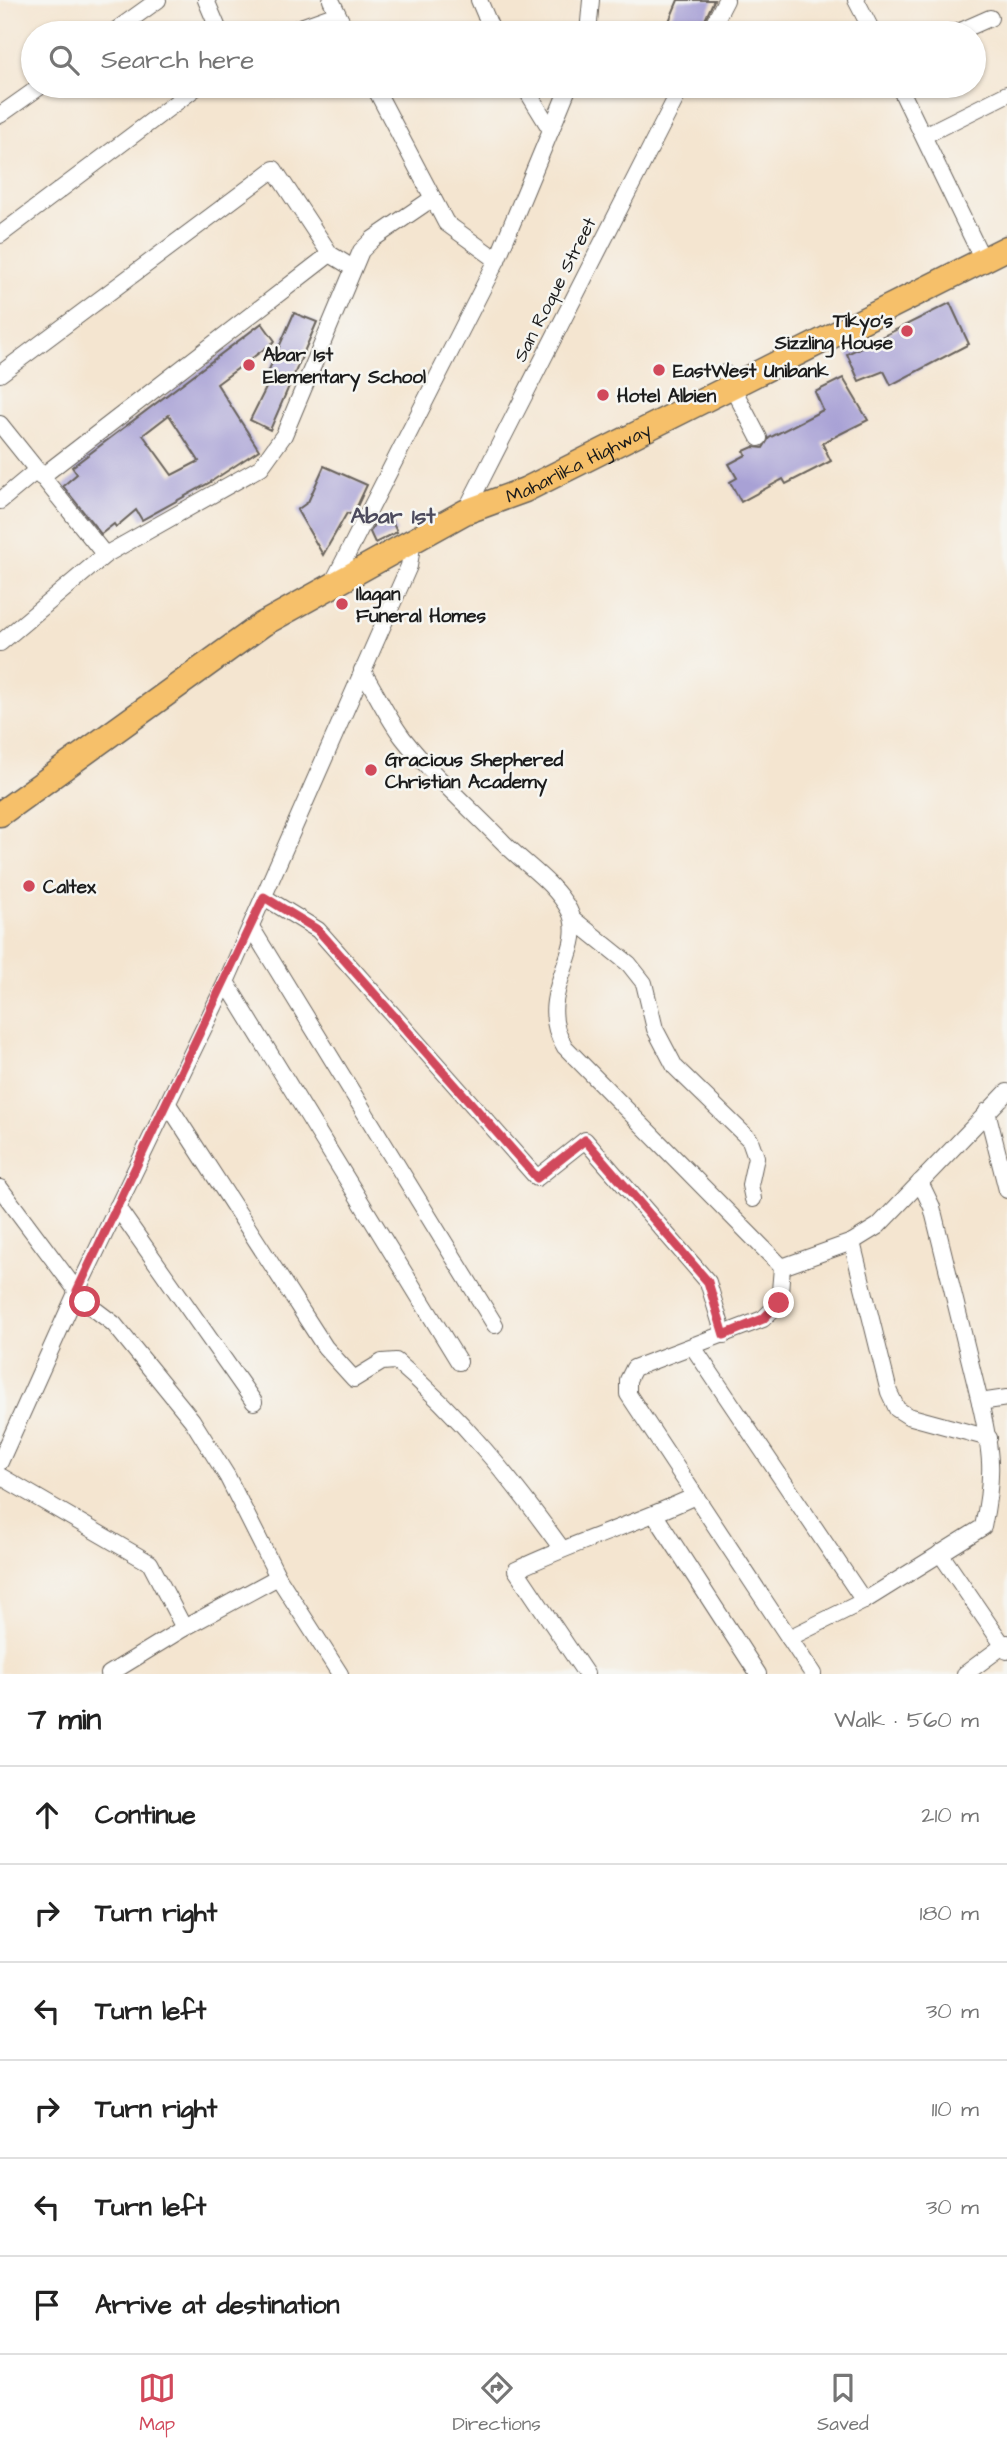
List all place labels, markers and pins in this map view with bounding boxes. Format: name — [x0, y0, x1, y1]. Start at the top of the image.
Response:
place label: Tikyo's Sizzling House — [774, 308, 894, 358]
marker: Tikyo's Sizzling House — [899, 323, 915, 339]
place label: Abar 1st Elementary School — [263, 342, 426, 392]
marker: Abar 1st Elementary School — [241, 357, 257, 373]
place label: EastWest Unibank — [673, 358, 829, 385]
marker: EastWest Unibank — [651, 362, 667, 378]
place label: Hotel Albien — [617, 383, 717, 410]
marker: Hotel Albien — [595, 387, 611, 403]
place label: Ilagan Funeral Homes — [356, 581, 487, 630]
marker: Ilagan Funeral Homes — [334, 596, 350, 612]
place label: Gracious Shephered Christian Academy — [385, 747, 564, 797]
marker: Gracious Shephered Christian Academy — [363, 762, 379, 778]
place label: Caltex — [43, 874, 97, 901]
marker: Caltex — [21, 878, 37, 894]

